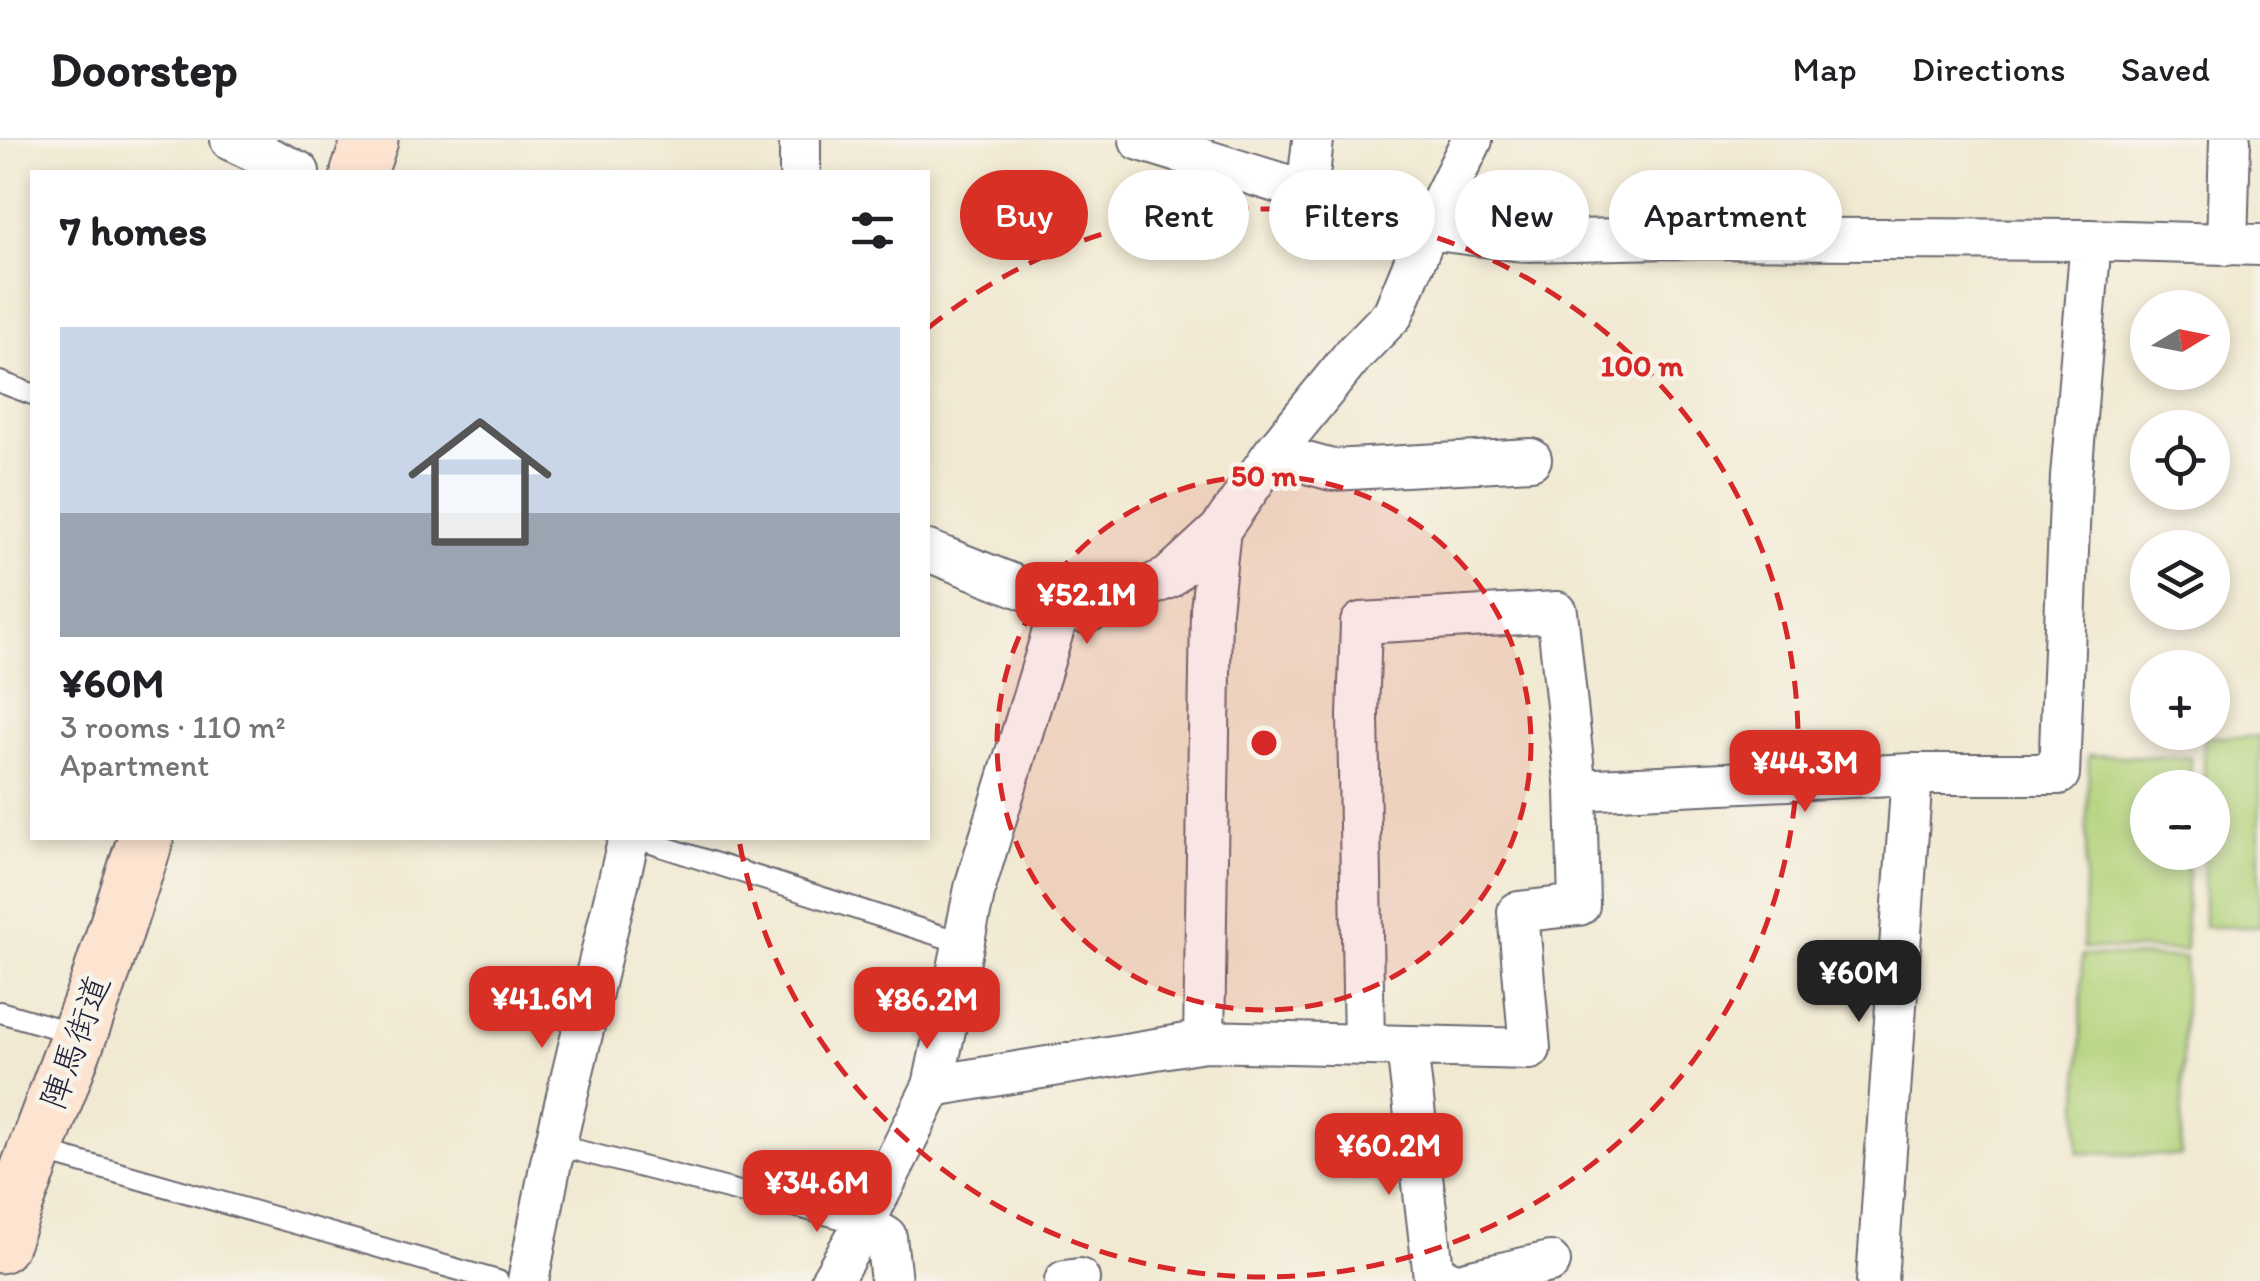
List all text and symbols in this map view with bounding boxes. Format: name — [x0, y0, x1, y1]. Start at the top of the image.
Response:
text: Doorstep — [50, 40, 238, 98]
text: Map — [1793, 48, 1857, 90]
text: Directions — [1912, 48, 2066, 90]
text: Saved — [2121, 48, 2210, 90]
chip: Buy — [960, 170, 1088, 260]
chip: Rent — [1108, 170, 1249, 260]
chip: Filters — [1269, 170, 1435, 260]
chip: New — [1455, 170, 1589, 260]
chip: Apartment — [1609, 170, 1842, 260]
icon: filters — [845, 203, 900, 258]
text: 7 homes — [60, 205, 207, 256]
north arrow — [2130, 290, 2230, 390]
map controls — [2130, 290, 2230, 870]
text: 100 m — [1601, 347, 1684, 384]
icon: home — [390, 392, 570, 572]
button: locate — [2130, 410, 2230, 510]
text: 50 m — [1231, 457, 1298, 494]
button: layers — [2130, 530, 2230, 630]
pin: ¥52.1M — [1006, 562, 1168, 647]
text: ¥52.1M — [1037, 575, 1137, 613]
button: + — [2130, 650, 2230, 750]
text: ¥60M — [60, 657, 165, 708]
text: 3 rooms · 110 m² — [60, 708, 286, 746]
centre of rings — [1246, 725, 1282, 761]
pin: ¥44.3M — [1724, 730, 1886, 815]
text: ¥44.3M — [1752, 743, 1858, 781]
text: Apartment — [60, 746, 209, 784]
button: − — [2130, 770, 2230, 870]
pin: ¥60M — [1800, 940, 1918, 1025]
text: ¥60M — [1819, 953, 1899, 991]
pin: ¥41.6M — [461, 966, 623, 1051]
pin: ¥86.2M — [846, 967, 1008, 1052]
street label: 陣馬街道 — [31, 969, 119, 1115]
text: ¥41.6M — [491, 979, 593, 1017]
text: ¥86.2M — [876, 980, 978, 1018]
pin: ¥60.2M — [1308, 1113, 1470, 1198]
text: ¥60.2M — [1337, 1126, 1441, 1164]
pin: ¥34.6M — [736, 1150, 898, 1235]
text: ¥34.6M — [765, 1163, 869, 1201]

